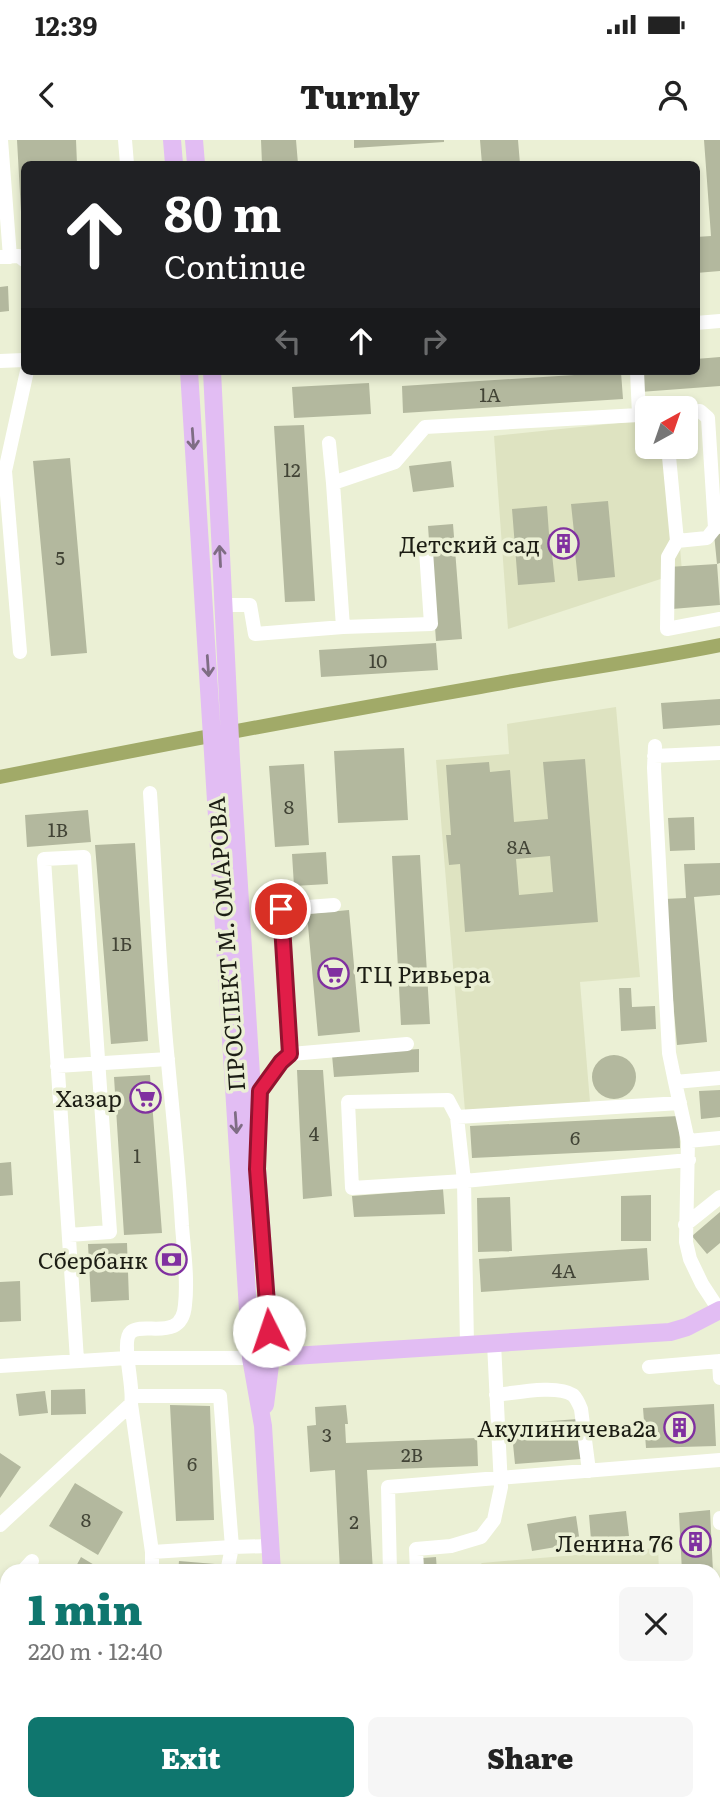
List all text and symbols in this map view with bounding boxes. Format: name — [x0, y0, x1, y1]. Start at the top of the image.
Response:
text: 12:39 — [35, 5, 98, 44]
text: Turnly — [300, 71, 420, 119]
icon: back — [28, 76, 66, 114]
icon: person — [654, 76, 692, 114]
text: 80 m — [164, 174, 282, 247]
icon: ahead — [49, 189, 140, 280]
text: Continue — [164, 241, 306, 289]
icon: left — [269, 322, 307, 360]
icon: ahead — [342, 322, 380, 360]
icon: right — [415, 322, 453, 360]
house number: 1А — [479, 380, 501, 408]
north arrow — [635, 396, 698, 458]
map controls — [635, 396, 698, 459]
one-way arrow — [187, 427, 200, 450]
house number: 12 — [283, 455, 301, 483]
place label: Детский сад — [400, 526, 540, 560]
building icon: Детский сад — [546, 526, 580, 560]
house number: 5 — [55, 543, 65, 571]
one-way arrow — [214, 545, 227, 568]
house number: 10 — [369, 646, 387, 674]
one-way arrow — [201, 654, 214, 677]
house number: 8 — [284, 792, 294, 820]
street label: ПРОСПЕКТ М. ОМАРОВА — [198, 796, 252, 1092]
house number: 1В — [48, 815, 68, 843]
house number: 8А — [507, 832, 531, 860]
pin — [251, 879, 311, 939]
icon: arrive — [262, 890, 300, 928]
house number: 1Б — [112, 929, 132, 957]
supermarket icon: ТЦ Ривьера — [316, 956, 350, 990]
place label: ТЦ Ривьера — [356, 956, 491, 990]
place label: Хазар — [56, 1080, 122, 1114]
supermarket icon: Хазар — [128, 1080, 162, 1114]
one-way arrow — [230, 1112, 243, 1134]
house number: 4 — [309, 1119, 320, 1147]
house number: 6 — [570, 1123, 580, 1151]
house number: 1 — [133, 1141, 141, 1169]
place label: Сбербанк — [38, 1242, 148, 1276]
bank icon: Сбербанк — [154, 1242, 188, 1276]
house number: 4А — [552, 1256, 576, 1284]
position arrow — [232, 1294, 306, 1368]
place label: Акулиничева2а — [477, 1410, 658, 1444]
building icon: Акулиничева2а — [663, 1410, 697, 1444]
house number: 3 — [322, 1420, 332, 1448]
house number: 2В — [401, 1440, 423, 1468]
house number: 6 — [187, 1449, 197, 1477]
house number: 8 — [81, 1505, 91, 1533]
house number: 2 — [349, 1507, 359, 1535]
place label: Ленина 76 — [556, 1525, 673, 1559]
building icon: Ленина 76 — [679, 1525, 713, 1559]
text: 1 min — [28, 1576, 143, 1638]
button: close — [619, 1587, 693, 1661]
text: 220 m · 12:40 — [28, 1633, 163, 1667]
button: Exit — [28, 1717, 354, 1797]
button: Share — [368, 1717, 693, 1797]

